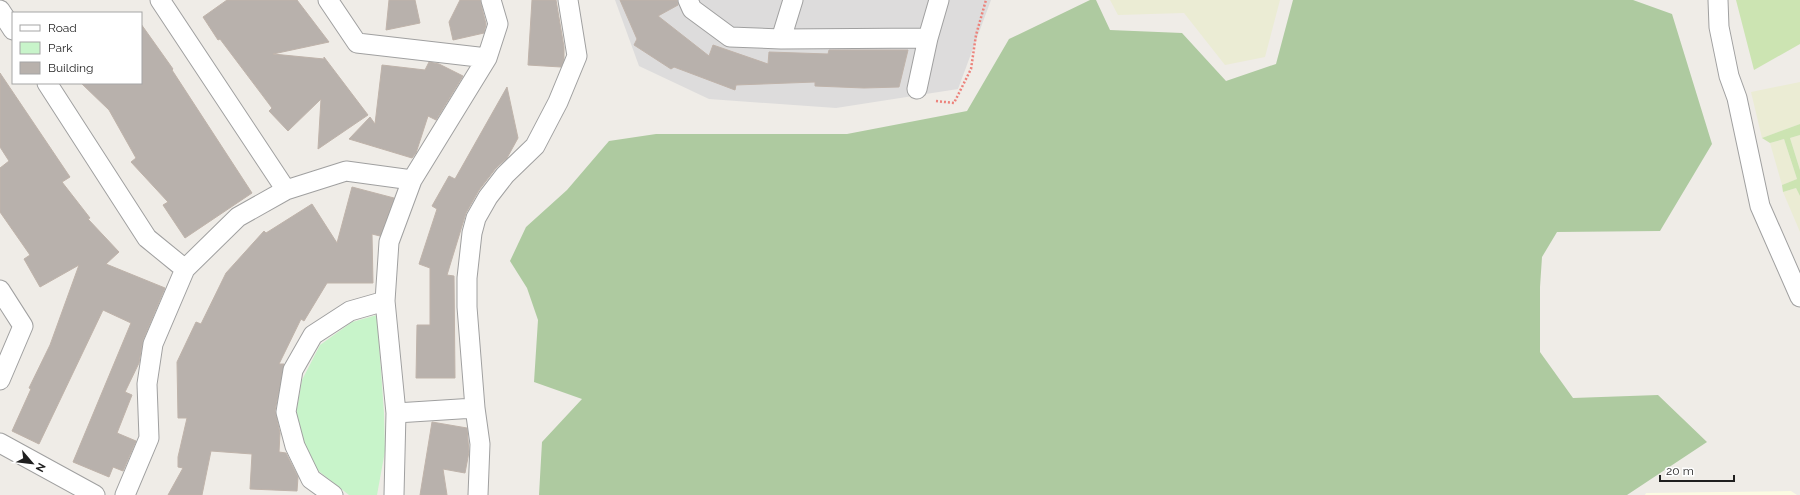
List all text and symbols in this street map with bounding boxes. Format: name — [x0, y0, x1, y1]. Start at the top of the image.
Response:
legend — [12, 12, 142, 84]
text: Road — [48, 21, 77, 35]
text: Park — [48, 41, 73, 55]
text: Building — [48, 61, 94, 75]
north arrow — [12, 443, 52, 483]
scale bar — [1660, 457, 1734, 483]
text: N — [33, 461, 48, 474]
text: 20 m — [1666, 464, 1694, 478]

